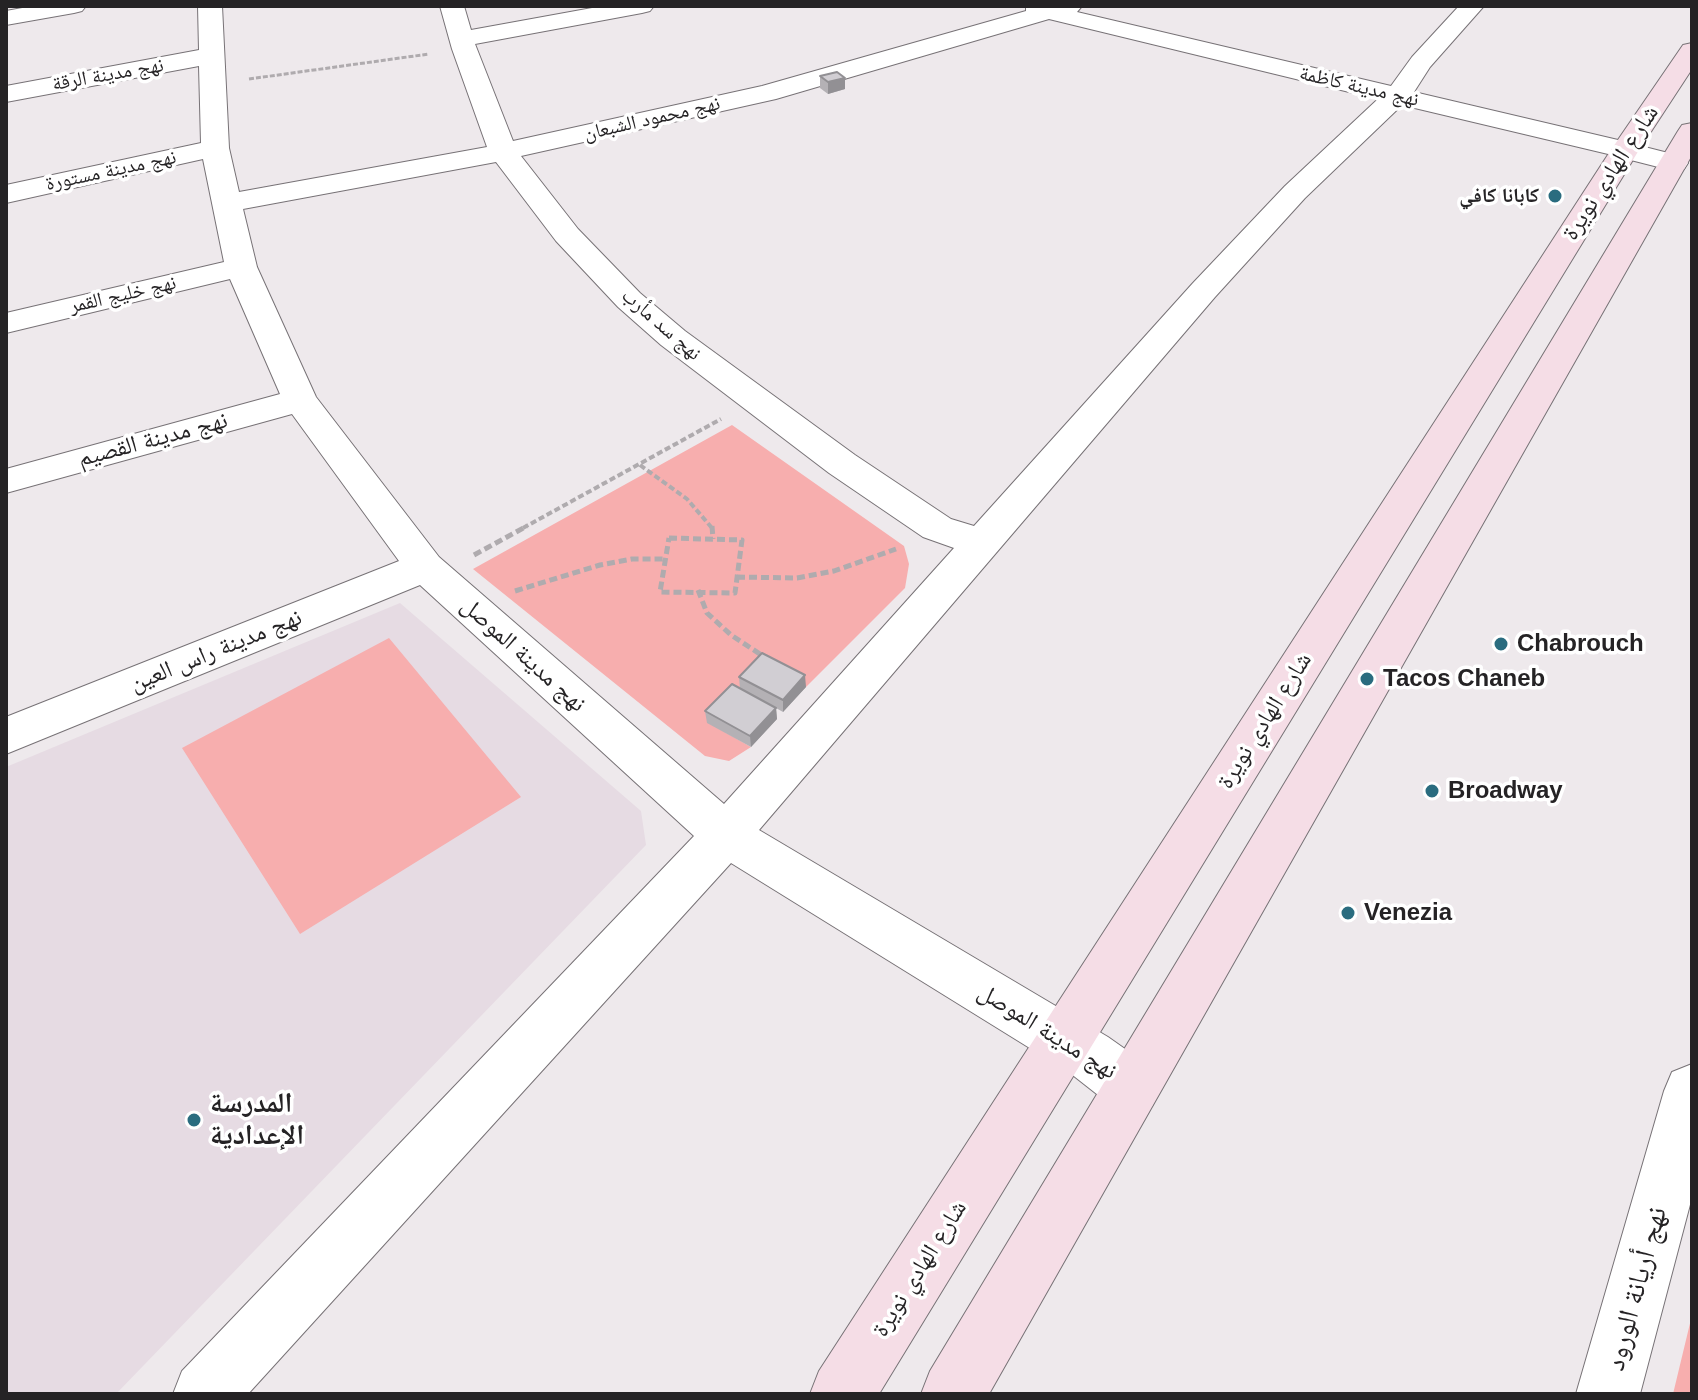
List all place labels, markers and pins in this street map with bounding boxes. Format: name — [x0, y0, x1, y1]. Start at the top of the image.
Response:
place label: كابانا كافي — [1459, 184, 1539, 208]
marker: كابانا كافي — [1546, 187, 1564, 205]
place label: Chabrouch — [1517, 630, 1644, 658]
marker: Chabrouch — [1492, 635, 1510, 653]
place label: Tacos Chaneb — [1383, 665, 1545, 693]
marker: Tacos Chaneb — [1358, 670, 1376, 688]
place label: Broadway — [1448, 777, 1563, 805]
marker: Broadway — [1423, 782, 1441, 800]
place label: Venezia — [1364, 899, 1452, 927]
marker: Venezia — [1339, 904, 1357, 922]
place label: المدرسة الإعدادية — [210, 1087, 304, 1153]
marker: المدرسة الإعدادية — [185, 1111, 203, 1129]

